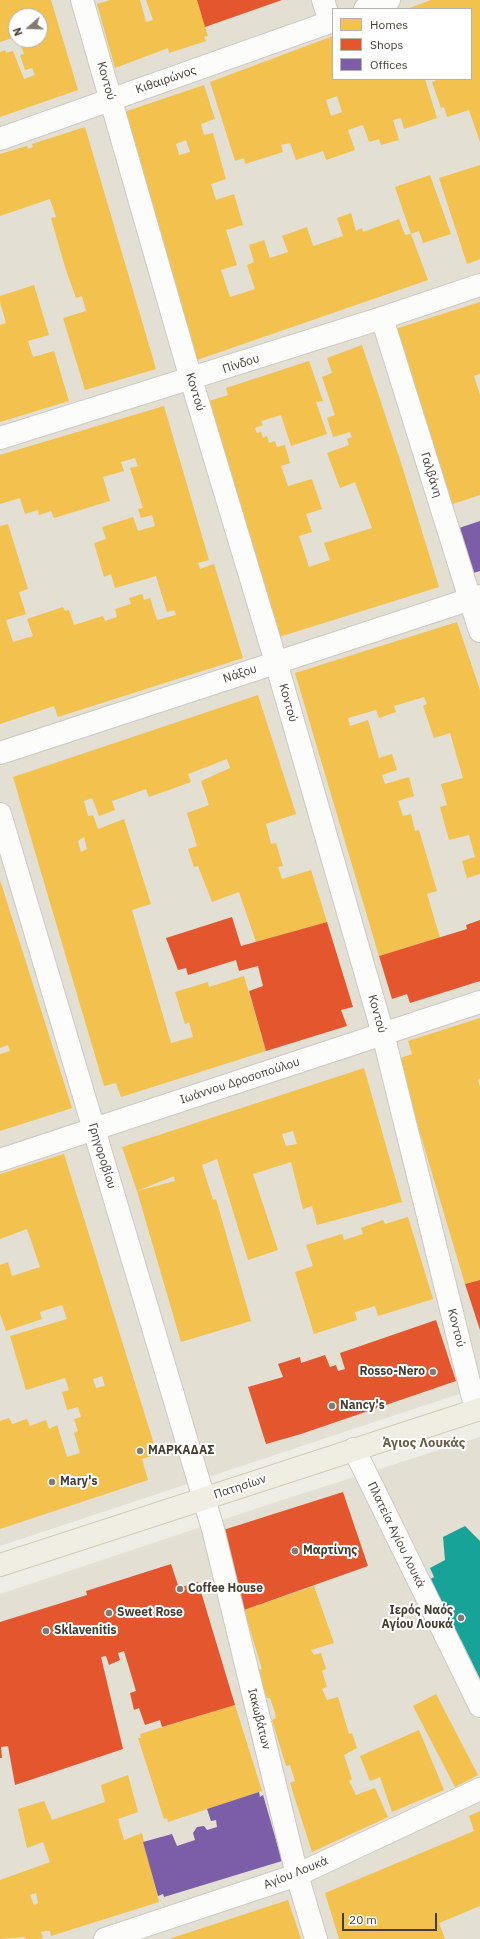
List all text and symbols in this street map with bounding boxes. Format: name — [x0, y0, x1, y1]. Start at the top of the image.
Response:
north arrow — [8, 8, 48, 48]
legend — [332, 8, 472, 80]
text: Homes — [370, 17, 408, 32]
text: N — [10, 26, 26, 38]
text: Shops — [370, 37, 403, 52]
text: Offices — [370, 57, 408, 72]
street label: Κοντού — [94, 60, 118, 102]
street label: Κιθαιρώνος — [134, 63, 198, 97]
street label: Πίνδου — [221, 351, 261, 377]
street label: Κοντού — [182, 371, 208, 413]
street label: Γαλβάνη — [417, 451, 445, 499]
street label: Νάξου — [221, 662, 259, 686]
street label: Κοντού — [276, 682, 300, 724]
street label: Κοντού — [365, 993, 389, 1035]
street label: Ιωάννου Δροσοπούλου — [178, 1055, 302, 1107]
street label: Γρηγοροβίου — [85, 1121, 119, 1191]
street label: Κοντού — [444, 1307, 468, 1349]
place label: Rosso-Nero — [360, 1365, 425, 1379]
marker: Rosso-Nero — [428, 1367, 438, 1377]
place label: Nancy's — [340, 1399, 385, 1413]
marker: Nancy's — [327, 1401, 337, 1411]
district label: Άγιος Λουκάς — [383, 1435, 465, 1451]
place label: ΜΑΡΚΑΔΑΣ — [148, 1444, 214, 1458]
marker: ΜΑΡΚΑΔΑΣ — [135, 1446, 145, 1456]
street label: Πατησίων — [212, 1472, 268, 1502]
place label: Mary's — [60, 1475, 97, 1489]
marker: Mary's — [47, 1477, 57, 1487]
street label: Πλατεία Αγίου Λουκά — [364, 1480, 428, 1590]
place label: Μαρτίνης — [303, 1544, 357, 1558]
marker: Μαρτίνης — [290, 1546, 300, 1556]
place label: Coffee House — [188, 1582, 263, 1596]
marker: Coffee House — [175, 1584, 185, 1594]
place label: Ιερός Ναός Αγίου Λουκά — [382, 1604, 453, 1632]
place label: Sweet Rose — [117, 1606, 183, 1620]
marker: Sweet Rose — [104, 1608, 114, 1618]
marker: Ιερός Ναός Αγίου Λουκά — [456, 1613, 466, 1623]
place label: Sklavenitis — [54, 1624, 117, 1638]
marker: Sklavenitis — [41, 1626, 51, 1636]
street label: Ιακωβάτων — [244, 1687, 274, 1751]
street label: Αγίου Λουκά — [262, 1854, 330, 1892]
scale bar — [344, 1905, 439, 1931]
text: 20 m — [349, 1912, 377, 1927]

